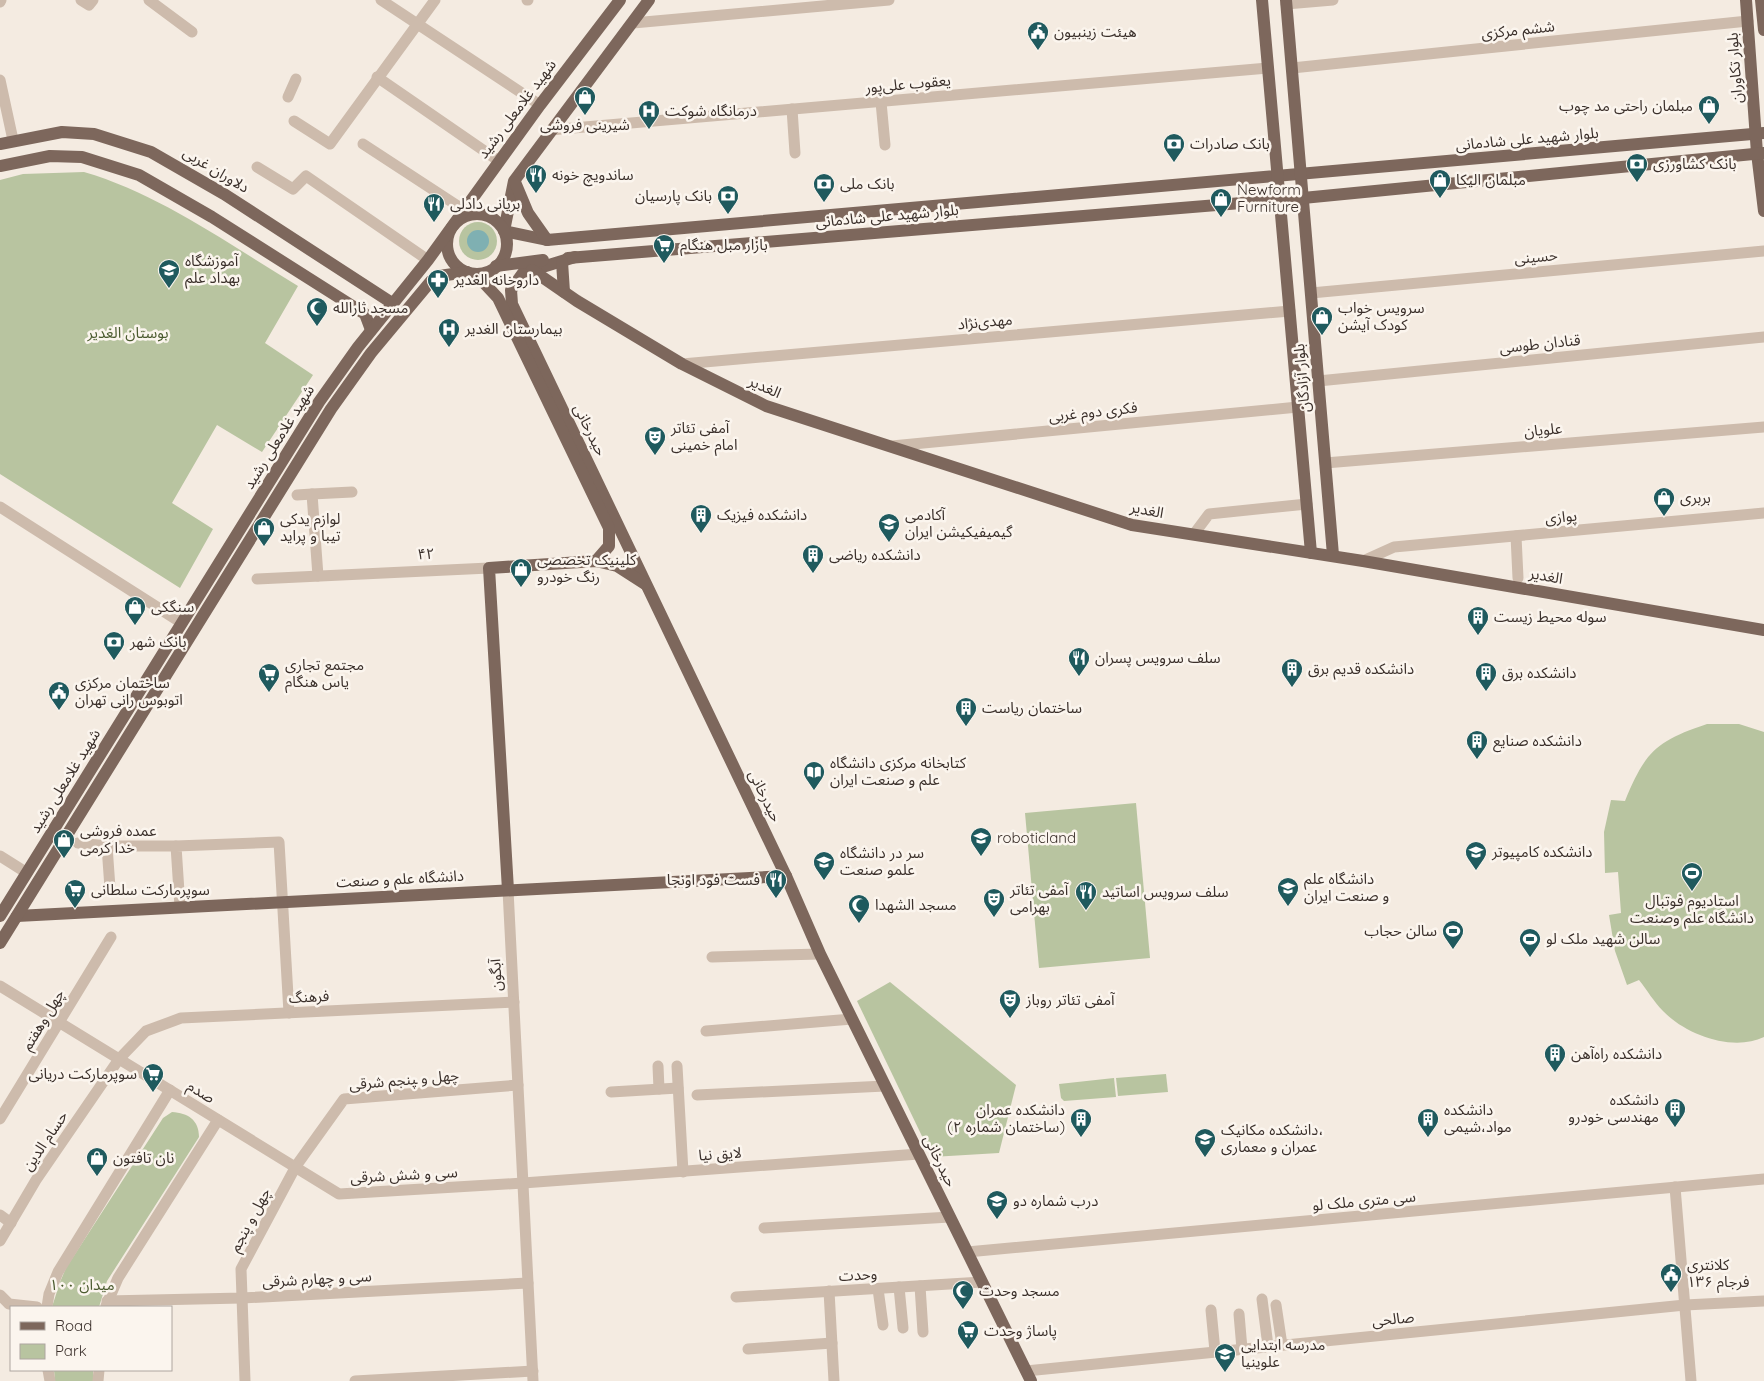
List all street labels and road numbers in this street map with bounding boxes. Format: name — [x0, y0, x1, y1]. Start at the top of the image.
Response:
street label: ششم مرکزی — [1480, 16, 1556, 45]
street label: بلوار تکاوران — [1723, 32, 1746, 104]
street label: شهید غلامعلی رشید — [473, 55, 560, 162]
street label: یعقوب علی‌پور — [863, 70, 952, 98]
street label: بلوار شهید علی شادمانی — [1455, 123, 1599, 154]
street label: دلاوران غربی — [180, 142, 253, 197]
street label: بلوار شهید علی شادمانی — [815, 200, 959, 231]
street label: حسینی — [1514, 245, 1559, 268]
street label: مهدی‌نژاد — [957, 310, 1013, 333]
street label: قنادان طوسی — [1498, 330, 1582, 357]
street label: بلوار آزادگان — [1289, 343, 1314, 413]
street label: الغدیر — [745, 371, 784, 402]
street label: شهید غلامعلی رشید — [239, 381, 318, 492]
street label: فکری دوم غربی — [1048, 397, 1139, 428]
street label: حیدرخانی — [570, 401, 611, 459]
street label: علویان — [1523, 418, 1563, 441]
street label: الغدیر — [1128, 497, 1165, 522]
street label: پوازی — [1544, 506, 1578, 528]
street label: ۴۲ — [417, 544, 435, 563]
street label: الغدیر — [1527, 563, 1564, 588]
street label: شهید غلامعلی رشید — [25, 725, 104, 836]
street label: حیدرخانی — [745, 767, 786, 825]
street label: دانشگاه علم و صنعت — [336, 866, 464, 893]
street label: آبگون — [485, 958, 506, 992]
street label: چهل وهفتم — [17, 985, 70, 1055]
street label: فرهنگ — [288, 986, 330, 1007]
street label: چهل و ‍پنجم شرقی — [348, 1065, 460, 1096]
street label: صدم — [183, 1076, 218, 1109]
street label: حسام الدین — [18, 1107, 73, 1175]
street label: حیدرخانی — [920, 1132, 961, 1190]
street label: لایق نیا — [698, 1143, 742, 1165]
street label: سی و شش شرقی — [350, 1162, 458, 1187]
street label: چهل و پنجم — [225, 1184, 276, 1256]
street label: سی متری ملک لو — [1311, 1186, 1417, 1214]
street label: وحدت — [838, 1264, 878, 1285]
street label: سی و چهارم شرقی — [262, 1266, 373, 1293]
street label: صالحی — [1371, 1307, 1415, 1330]

